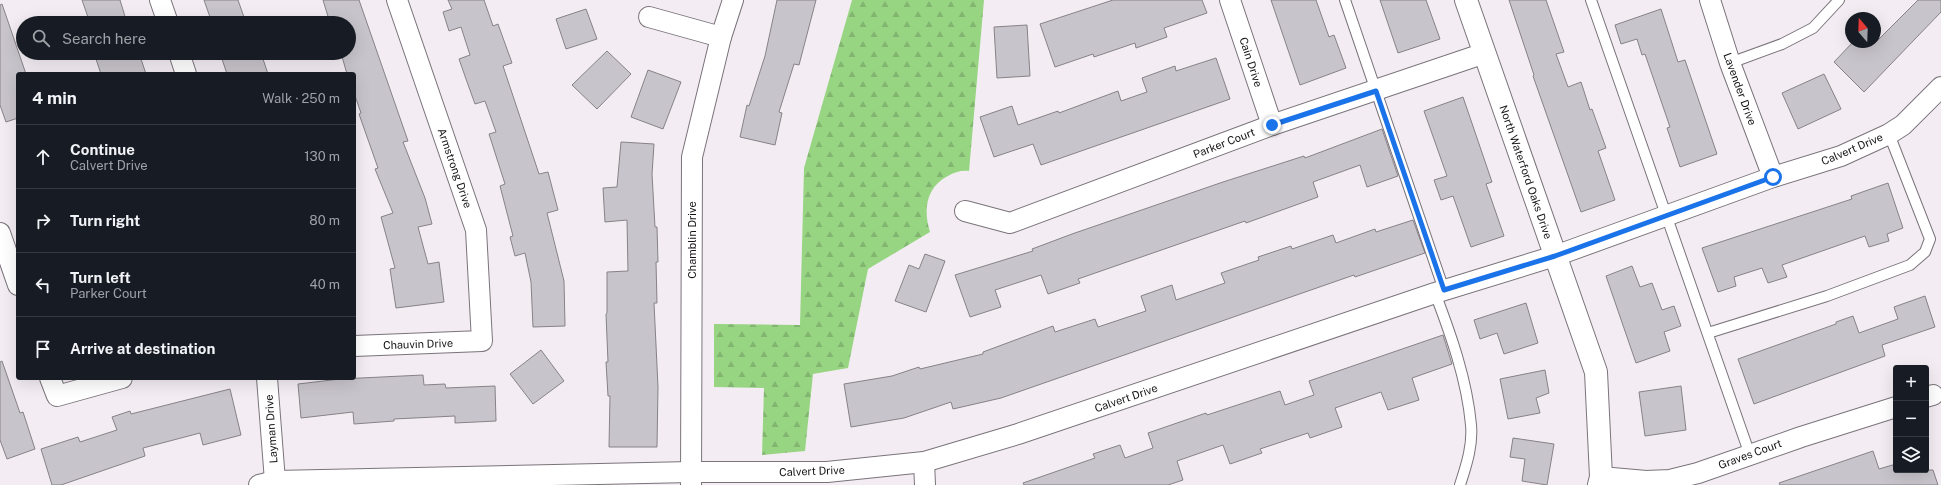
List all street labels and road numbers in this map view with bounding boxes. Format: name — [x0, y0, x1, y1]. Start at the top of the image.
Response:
street label: Cain Drive — [1237, 36, 1265, 88]
street label: Lavender Drive — [1721, 51, 1759, 127]
street label: North Waterford Oaks Drive — [1497, 103, 1555, 241]
street label: Armstrong Drive — [436, 126, 474, 210]
street label: Parker Court — [1191, 126, 1257, 160]
street label: Calvert Drive — [1819, 131, 1885, 167]
street label: Chamblin Drive — [686, 201, 698, 279]
street label: Chauvin Drive — [383, 337, 453, 351]
street label: Calvert Drive — [1093, 382, 1159, 414]
street label: Layman Drive — [263, 394, 279, 464]
street label: Graves Court — [1717, 437, 1783, 471]
street label: Calvert Drive — [779, 464, 845, 478]

